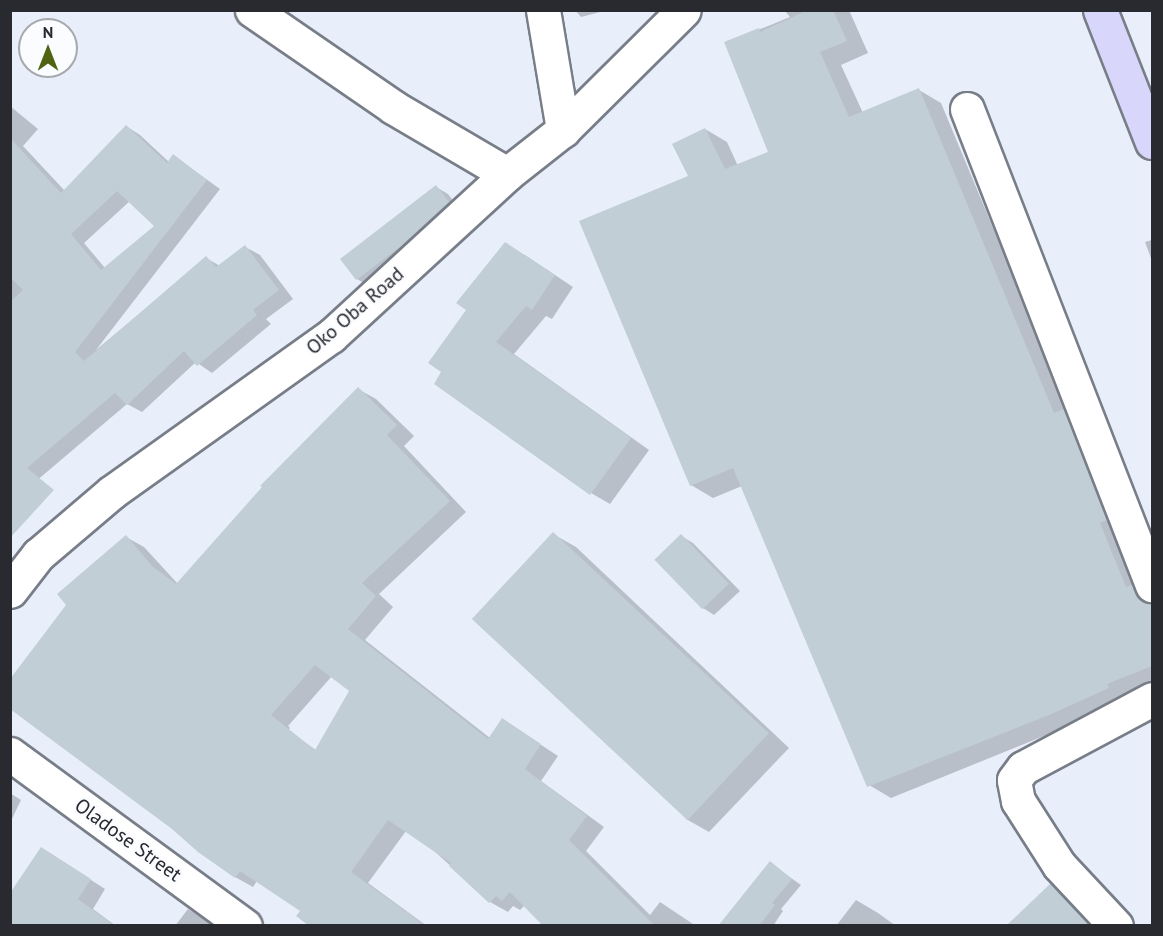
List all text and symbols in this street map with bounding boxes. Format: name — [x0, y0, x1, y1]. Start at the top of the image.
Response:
north arrow — [18, 18, 78, 78]
text: N — [43, 22, 53, 42]
street label: Oko Oba Road — [301, 262, 409, 360]
street label: Oladose Street — [70, 793, 186, 887]

